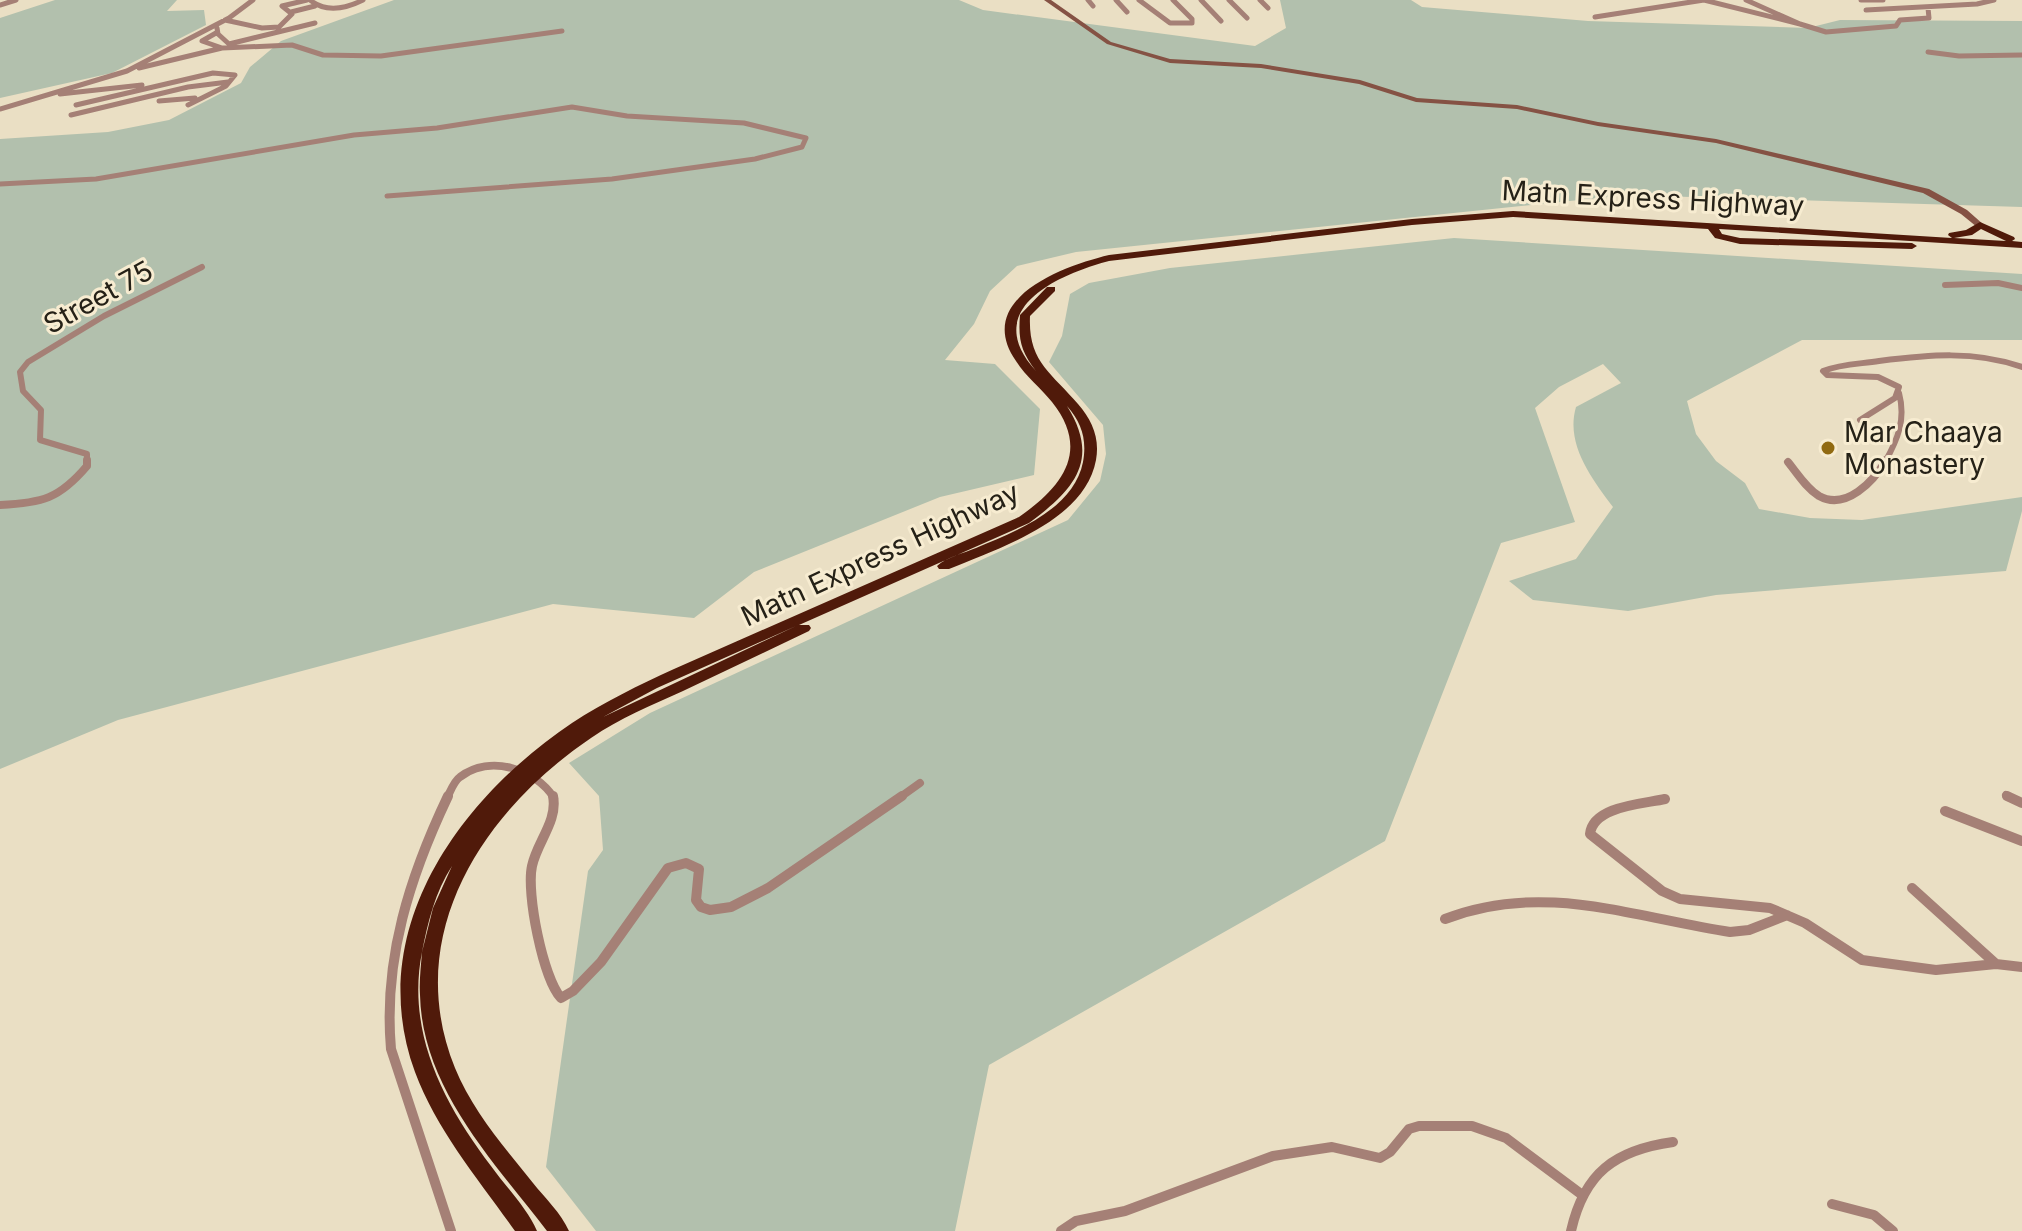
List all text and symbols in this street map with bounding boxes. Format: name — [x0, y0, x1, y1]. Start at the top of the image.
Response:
street label: Matn Express Highway — [1501, 173, 1805, 223]
street label: Street 75 — [38, 253, 158, 341]
place label: Mar Chaaya Monastery — [1844, 415, 2003, 481]
marker: Mar Chaaya Monastery — [1819, 439, 1837, 457]
street label: Matn Express Highway — [736, 475, 1024, 633]

